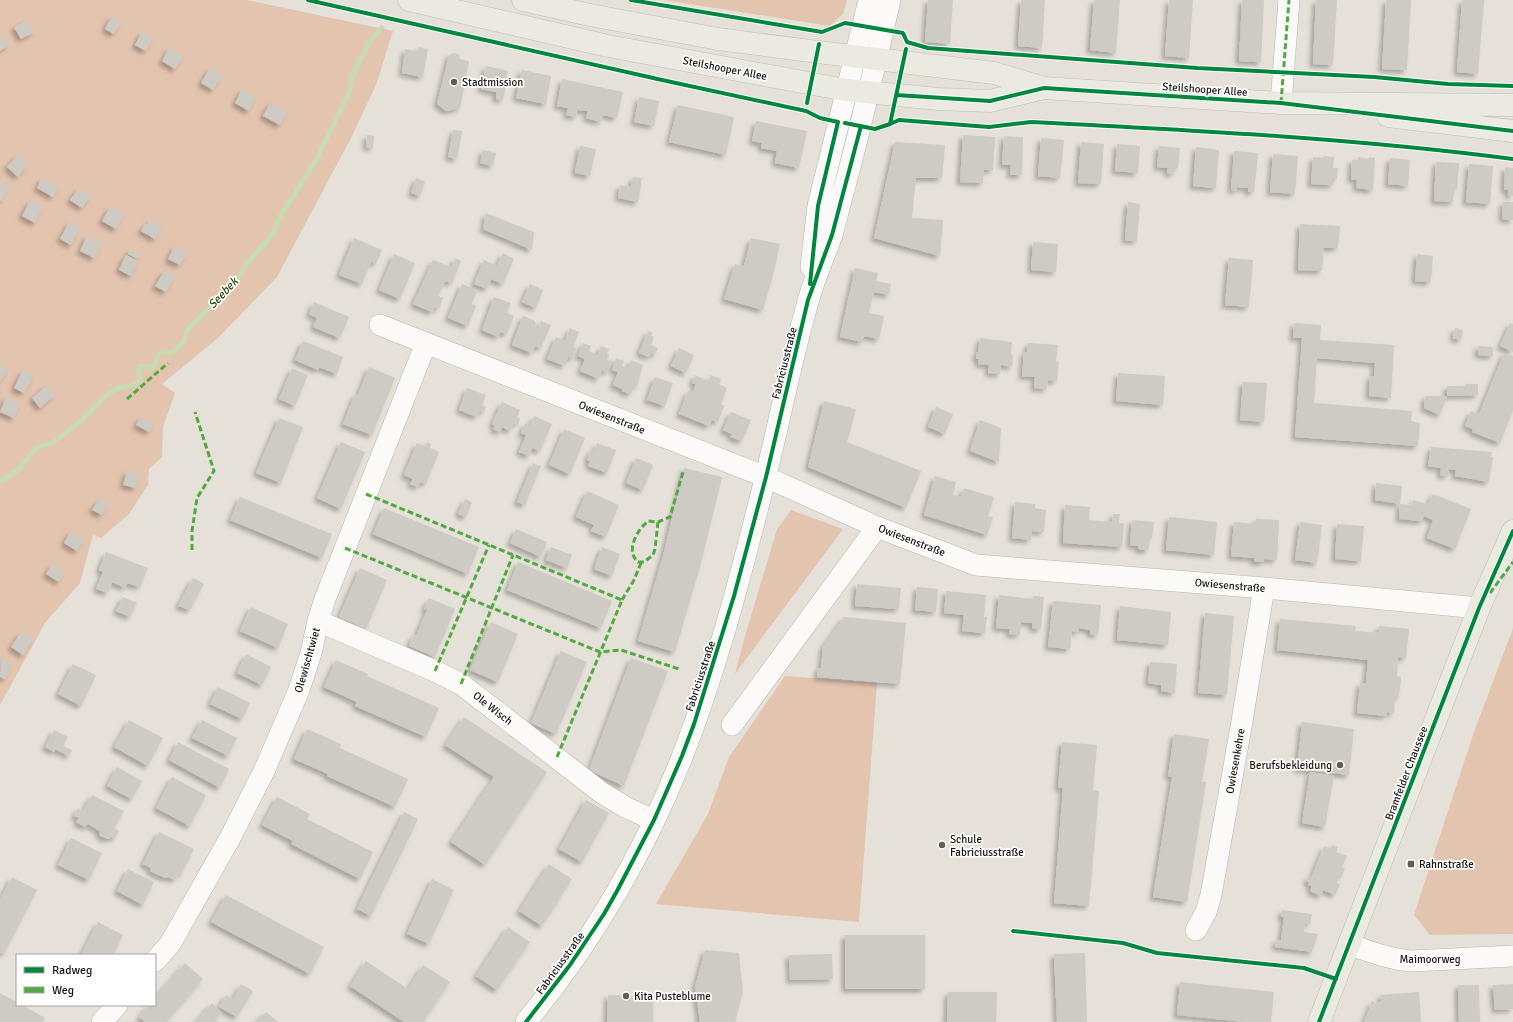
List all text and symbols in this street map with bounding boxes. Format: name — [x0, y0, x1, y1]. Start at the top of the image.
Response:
street label: Steilshooper Allee — [682, 54, 768, 83]
place label: Stadtmission — [462, 76, 523, 89]
marker: Stadtmission — [449, 77, 459, 87]
street label: Steilshooper Allee — [1162, 80, 1248, 99]
water label: Seebek — [205, 274, 242, 312]
street label: Fabriciusstraße — [769, 326, 800, 400]
street label: Owiesenstraße — [577, 398, 647, 437]
street label: Owiesenstraße — [876, 522, 947, 559]
street label: Owiesenstraße — [1194, 576, 1266, 595]
street label: Olewischtwiet — [292, 626, 323, 694]
street label: Fabriciusstraße — [683, 639, 718, 713]
street label: Ole Wisch — [470, 689, 515, 728]
street label: Bramfelder Chaussee — [1383, 724, 1430, 822]
street label: Owiesenkehre — [1223, 727, 1248, 795]
place label: Berufsbekleidung — [1249, 759, 1332, 772]
marker: Berufsbekleidung — [1335, 760, 1345, 770]
place label: Schule Fabriciusstraße — [950, 833, 1024, 859]
marker: Schule Fabriciusstraße — [937, 840, 947, 850]
place label: Rahnstraße — [1419, 858, 1474, 871]
marker: Rahnstraße — [1406, 859, 1416, 869]
street label: Fabriciusstraße — [533, 930, 587, 997]
street label: Maimoorweg — [1399, 953, 1461, 966]
legend — [16, 954, 156, 1006]
text: Radweg — [52, 963, 92, 978]
text: Weg — [52, 983, 74, 998]
place label: Kita Pusteblume — [634, 990, 711, 1003]
marker: Kita Pusteblume — [621, 991, 631, 1001]

